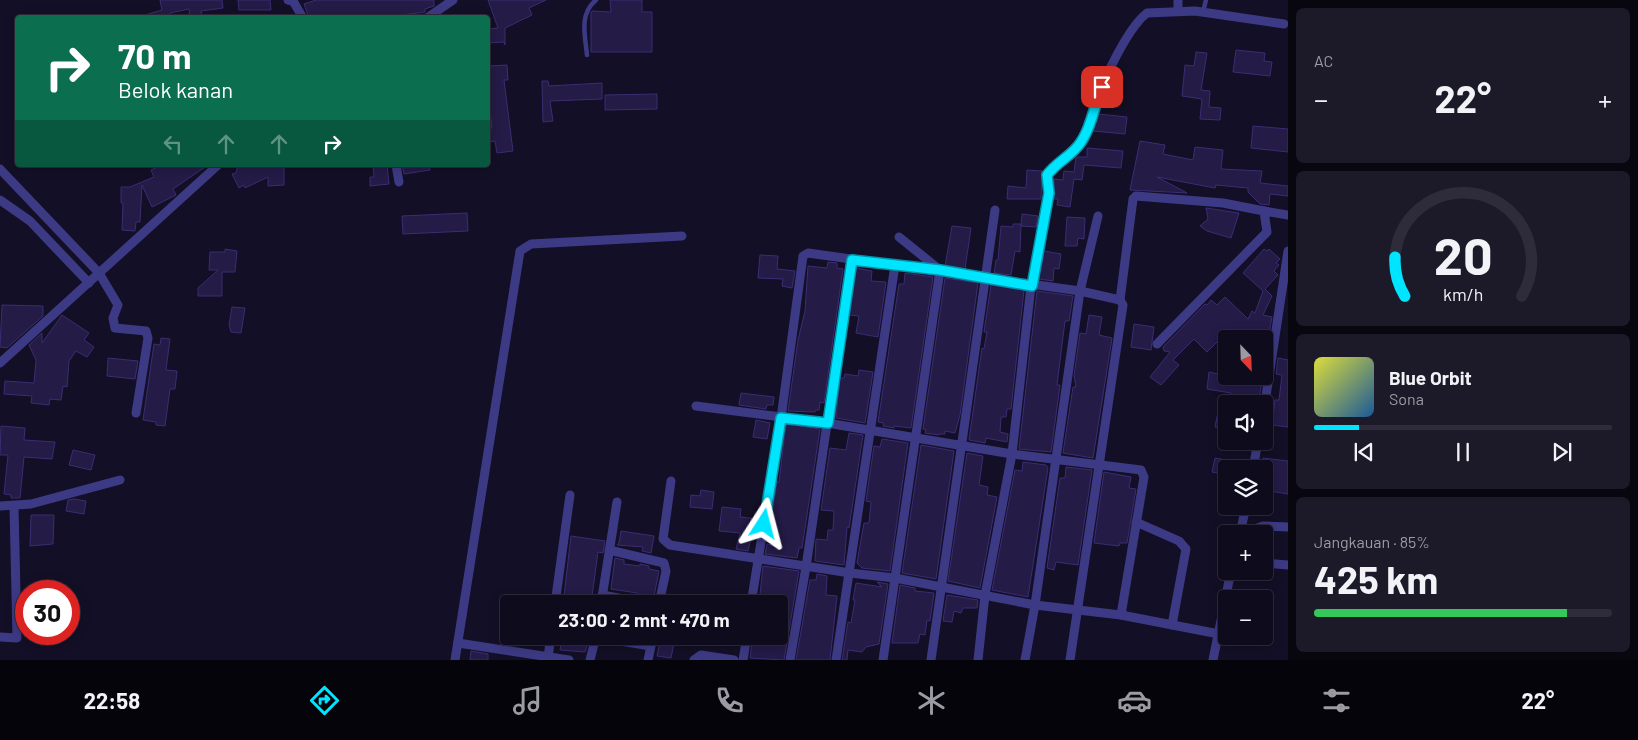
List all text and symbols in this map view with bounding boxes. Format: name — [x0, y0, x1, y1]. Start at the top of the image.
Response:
text: 70 m — [118, 34, 192, 76]
icon: right — [35, 35, 100, 100]
text: AC — [1314, 51, 1333, 70]
pin — [1081, 66, 1123, 108]
icon: arrive — [1088, 73, 1116, 101]
text: 22° — [1435, 75, 1491, 121]
text: Belok kanan — [118, 76, 233, 102]
text: − — [1314, 82, 1328, 116]
text: + — [1598, 82, 1612, 116]
icon: left — [159, 130, 187, 158]
icon: ahead — [212, 130, 240, 158]
icon: ahead — [265, 130, 293, 158]
icon: right — [318, 130, 346, 158]
text: 20 — [1434, 223, 1492, 285]
text: km/h — [1443, 283, 1483, 305]
north arrow — [1218, 330, 1272, 385]
map controls — [1218, 330, 1273, 645]
text: Blue Orbit — [1389, 366, 1472, 389]
text: Sona — [1389, 389, 1424, 408]
button: sound — [1218, 395, 1273, 450]
icon: previous — [1350, 438, 1378, 466]
icon: pause — [1449, 438, 1477, 466]
icon: next — [1548, 438, 1576, 466]
button: layers — [1218, 460, 1273, 515]
position arrow — [737, 497, 789, 549]
button: + — [1218, 525, 1273, 580]
text: Jangkauan · 85% — [1314, 532, 1430, 551]
text: 425 km — [1314, 556, 1438, 602]
speed limit sign: 30 — [15, 580, 80, 645]
button: − — [1218, 590, 1273, 645]
text: 23:00 · 2 mnt · 470 m — [558, 608, 730, 631]
icon: directions — [307, 683, 342, 718]
icon: music — [510, 683, 545, 718]
icon: phone — [712, 683, 747, 718]
icon: climate — [914, 683, 949, 718]
icon: car — [1117, 683, 1152, 718]
icon: filters — [1319, 683, 1354, 718]
text: 22:58 — [84, 687, 140, 713]
text: 22° — [1521, 687, 1554, 713]

